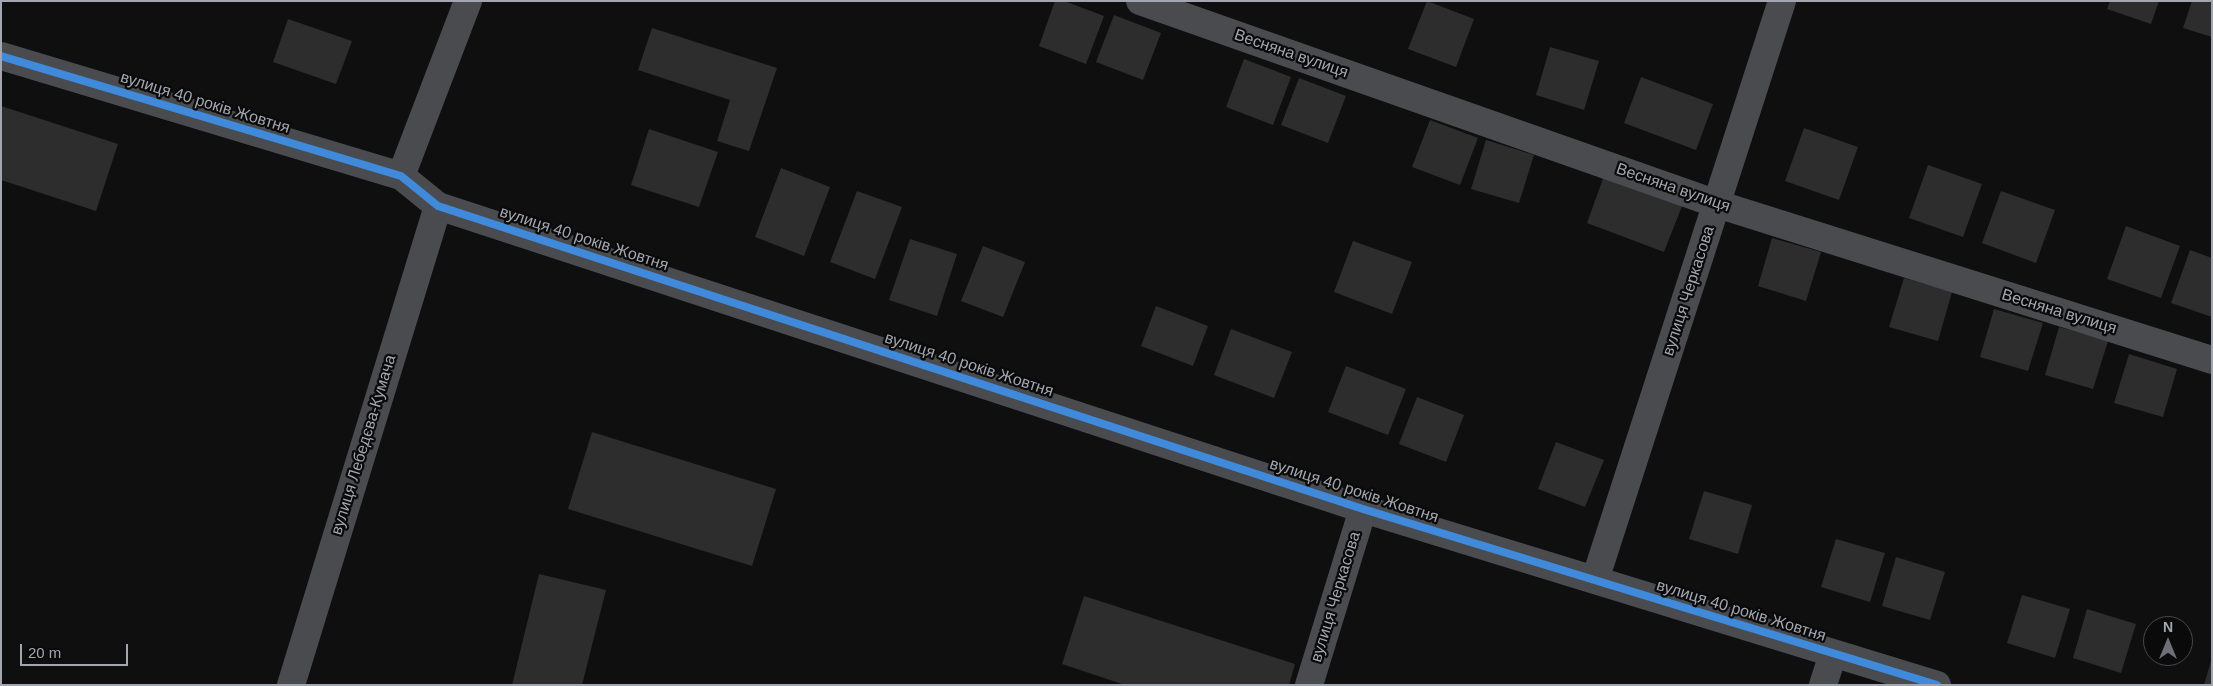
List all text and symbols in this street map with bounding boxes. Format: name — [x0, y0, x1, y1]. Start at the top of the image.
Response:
street label: Весняна вулиця — [1232, 26, 1350, 82]
street label: вулиця 40 років Жовтня — [118, 68, 292, 138]
street label: Весняна вулиця — [1614, 160, 1732, 216]
street label: вулиця 40 років Жовтня — [497, 203, 671, 275]
street label: вулиця Черкасова — [1659, 224, 1719, 358]
street label: Весняна вулиця — [1999, 285, 2119, 339]
street label: вулиця 40 років Жовтня — [882, 329, 1056, 401]
street label: вулиця Лебедєва-Кумача — [327, 353, 401, 537]
street label: вулиця 40 років Жовтня — [1267, 455, 1441, 527]
street label: вулиця Черкасова — [1307, 529, 1365, 665]
street label: вулиця 40 років Жовтня — [1654, 576, 1828, 646]
north arrow — [2143, 616, 2193, 666]
text: N — [2163, 619, 2173, 635]
scale bar — [22, 634, 130, 666]
text: 20 m — [28, 644, 61, 661]

